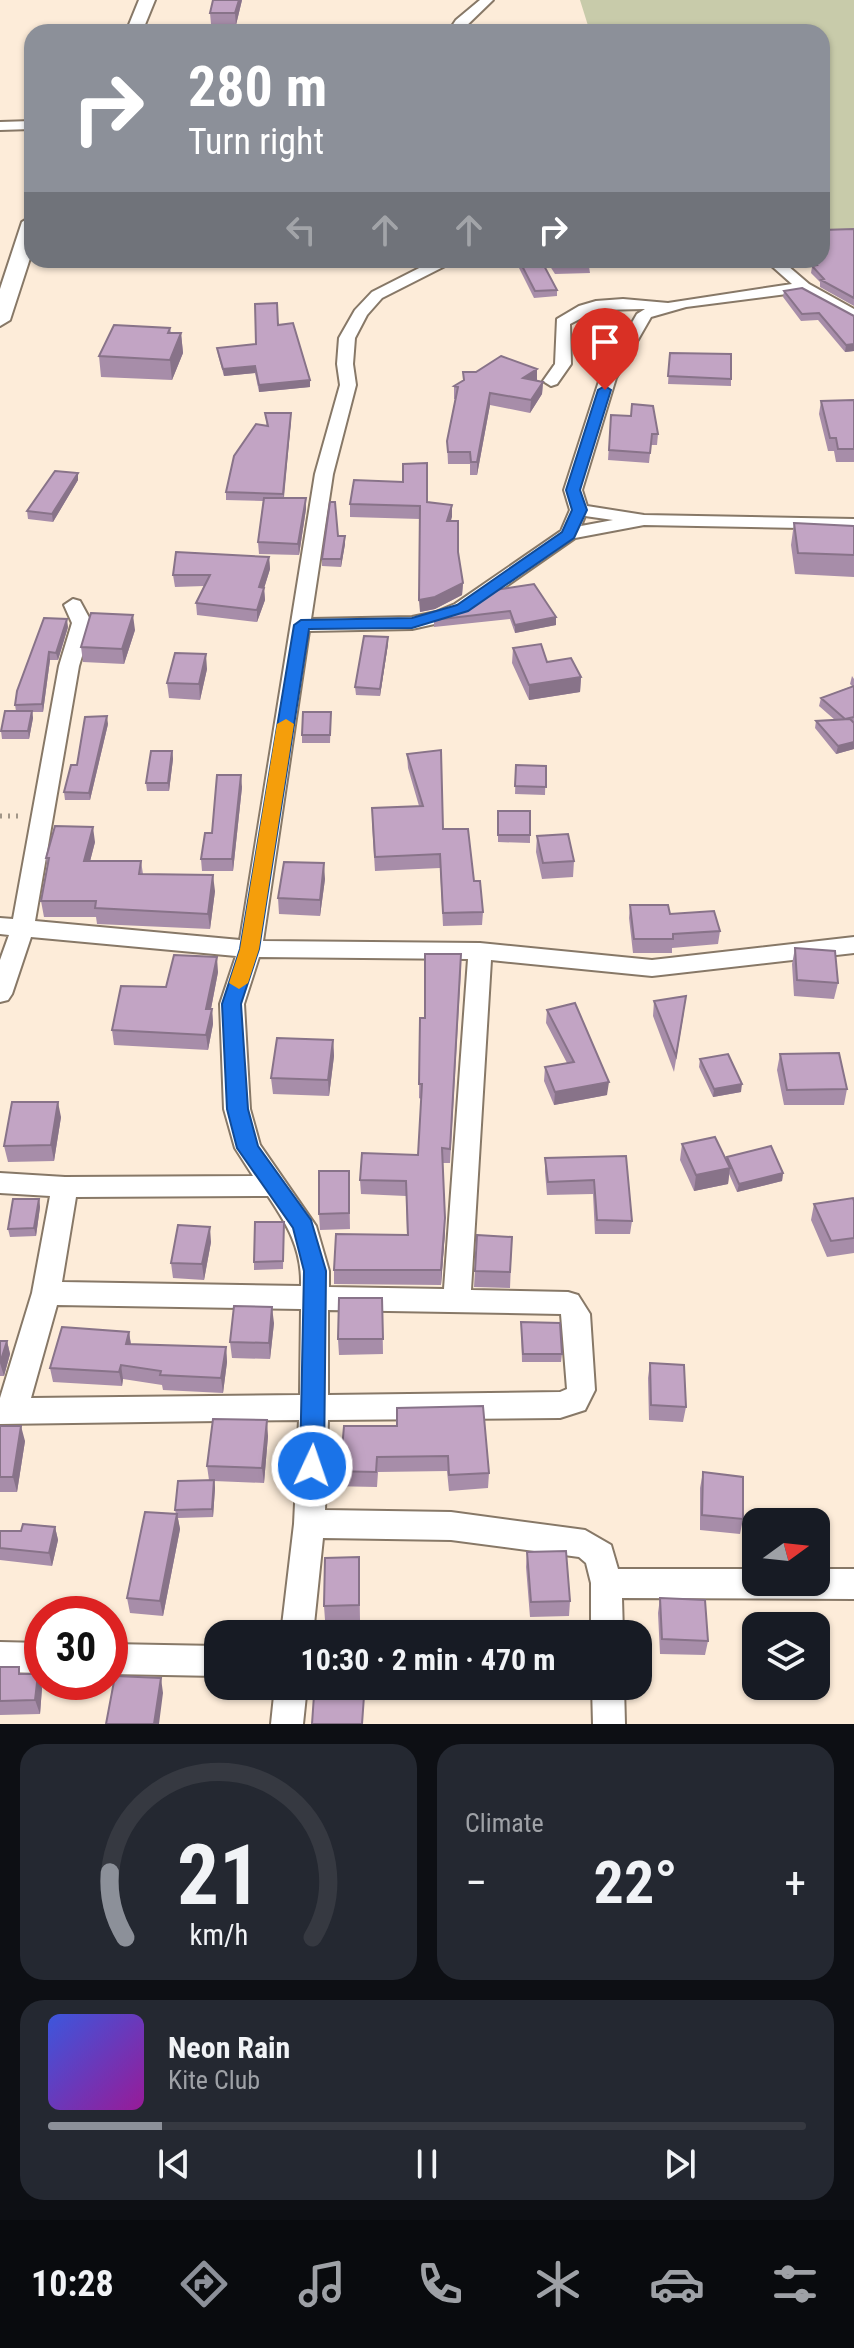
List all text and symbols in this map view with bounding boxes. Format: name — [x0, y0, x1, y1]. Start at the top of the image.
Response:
text: 280 m — [188, 54, 327, 120]
icon: right — [56, 56, 160, 160]
text: Turn right — [188, 121, 324, 163]
icon: left — [279, 208, 323, 252]
icon: ahead — [363, 208, 407, 252]
icon: ahead — [447, 208, 491, 252]
icon: right — [531, 208, 575, 252]
pin — [571, 308, 639, 390]
icon: arrive — [583, 320, 627, 364]
position arrow — [270, 1424, 354, 1508]
north arrow — [742, 1508, 830, 1596]
map controls — [742, 1508, 830, 1700]
speed limit sign: 30 — [24, 1596, 128, 1700]
button: layers — [742, 1612, 830, 1700]
text: 10:30 · 2 min · 470 m — [301, 1642, 555, 1677]
text: Climate — [465, 1808, 544, 1838]
text: 21 — [176, 1827, 261, 1924]
text: 22° — [594, 1847, 678, 1918]
text: − — [465, 1857, 487, 1909]
text: + — [784, 1857, 806, 1909]
text: km/h — [189, 1918, 248, 1952]
text: Neon Rain — [168, 2030, 290, 2065]
text: Kite Club — [168, 2065, 260, 2095]
icon: previous — [152, 2142, 196, 2186]
icon: pause — [405, 2142, 449, 2186]
icon: next — [658, 2142, 702, 2186]
icon: directions — [176, 2256, 232, 2312]
icon: music — [294, 2256, 350, 2312]
icon: phone — [412, 2256, 468, 2312]
icon: climate — [530, 2256, 586, 2312]
icon: car — [649, 2256, 705, 2312]
icon: filters — [767, 2256, 823, 2312]
text: 10:28 — [31, 2263, 114, 2305]

